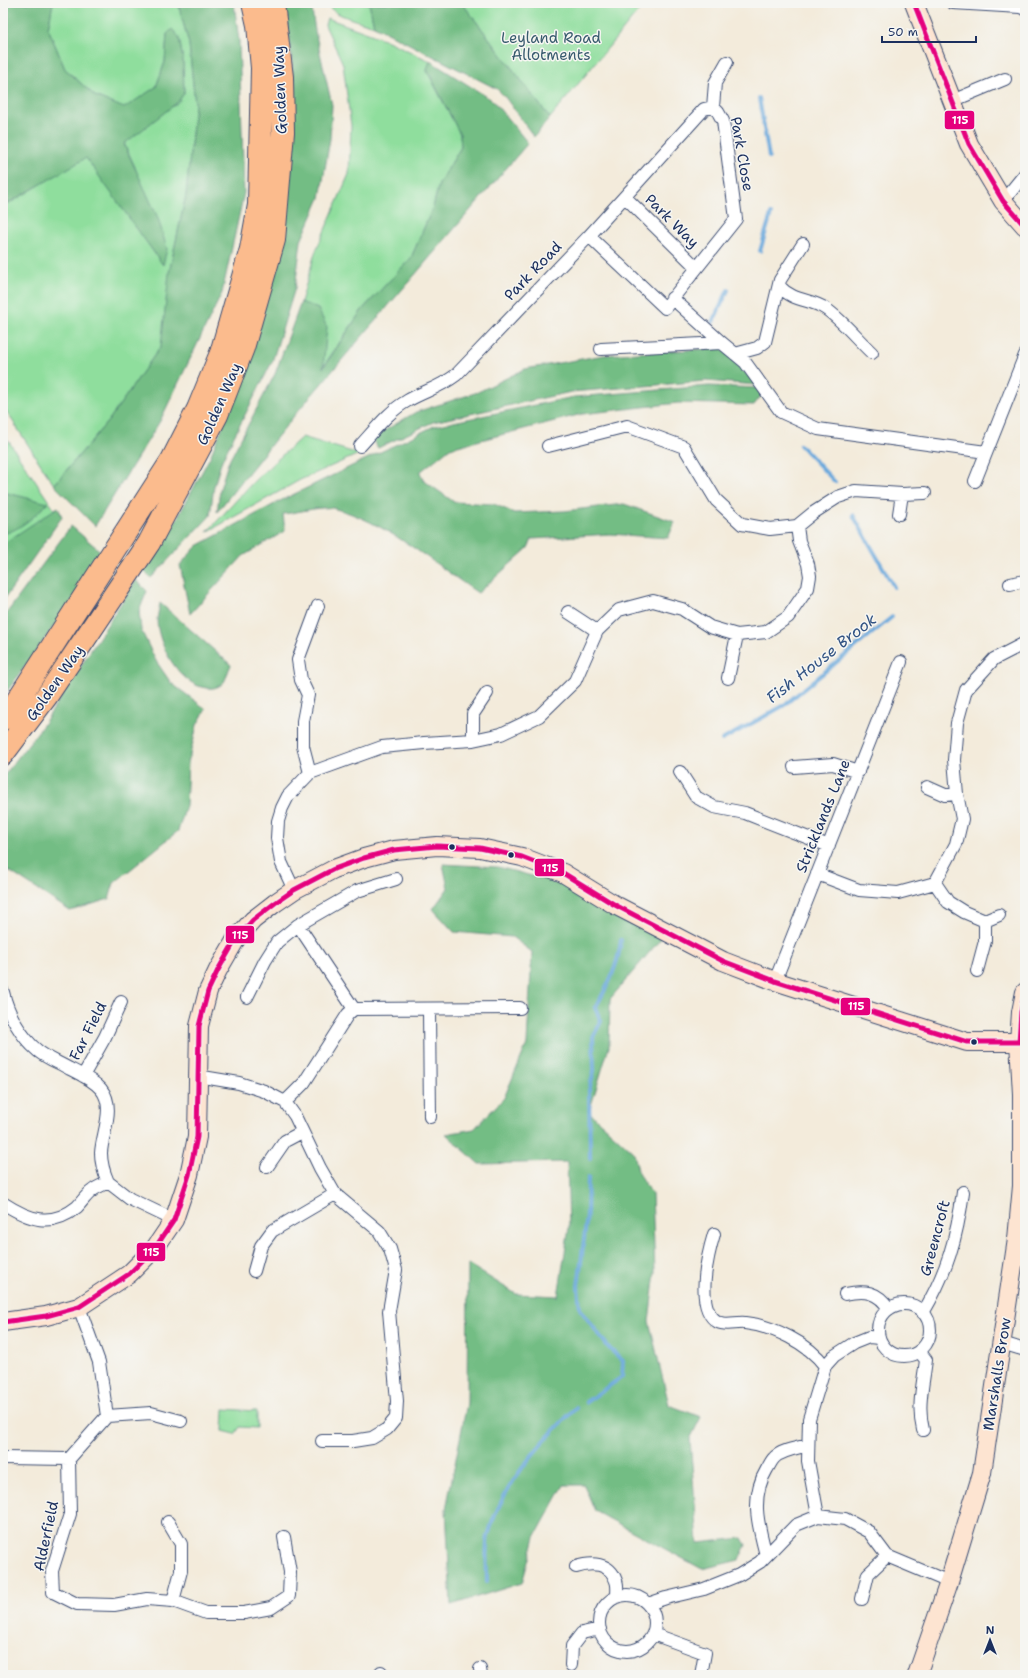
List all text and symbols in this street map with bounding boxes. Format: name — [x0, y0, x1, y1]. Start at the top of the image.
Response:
scale bar — [882, 18, 976, 44]
text: 50 m — [888, 24, 918, 40]
park label: Leyland Road Allotments — [501, 28, 602, 65]
street label: Golden Way — [268, 46, 292, 134]
line badge: 115 — [944, 110, 975, 130]
text: 115 — [952, 113, 968, 128]
street label: Park Close — [726, 115, 758, 193]
street label: Park Way — [641, 190, 703, 252]
street label: Park Road — [500, 237, 567, 305]
street label: Golden Way — [192, 360, 246, 448]
water label: Fish House Brook — [762, 609, 881, 708]
street label: Golden Way — [22, 641, 88, 725]
street label: Stricklands Lane — [791, 756, 855, 876]
unlabelled marker — [447, 842, 457, 852]
unlabelled marker — [506, 850, 516, 860]
line badge: 115 — [534, 858, 565, 877]
text: 115 — [542, 861, 558, 876]
line badge: 115 — [225, 925, 255, 944]
text: 115 — [232, 928, 248, 943]
line badge: 115 — [840, 997, 871, 1016]
street label: Far Field — [65, 998, 112, 1064]
text: 115 — [848, 999, 864, 1014]
unlabelled marker — [969, 1037, 979, 1047]
street label: Greencroft — [915, 1198, 955, 1278]
line badge: 115 — [136, 1242, 166, 1262]
text: 115 — [143, 1245, 159, 1260]
street label: Marshalls Brow — [978, 1316, 1016, 1432]
street label: Alderfield — [29, 1499, 63, 1573]
north arrow — [970, 1620, 1010, 1660]
text: N — [986, 1623, 995, 1638]

